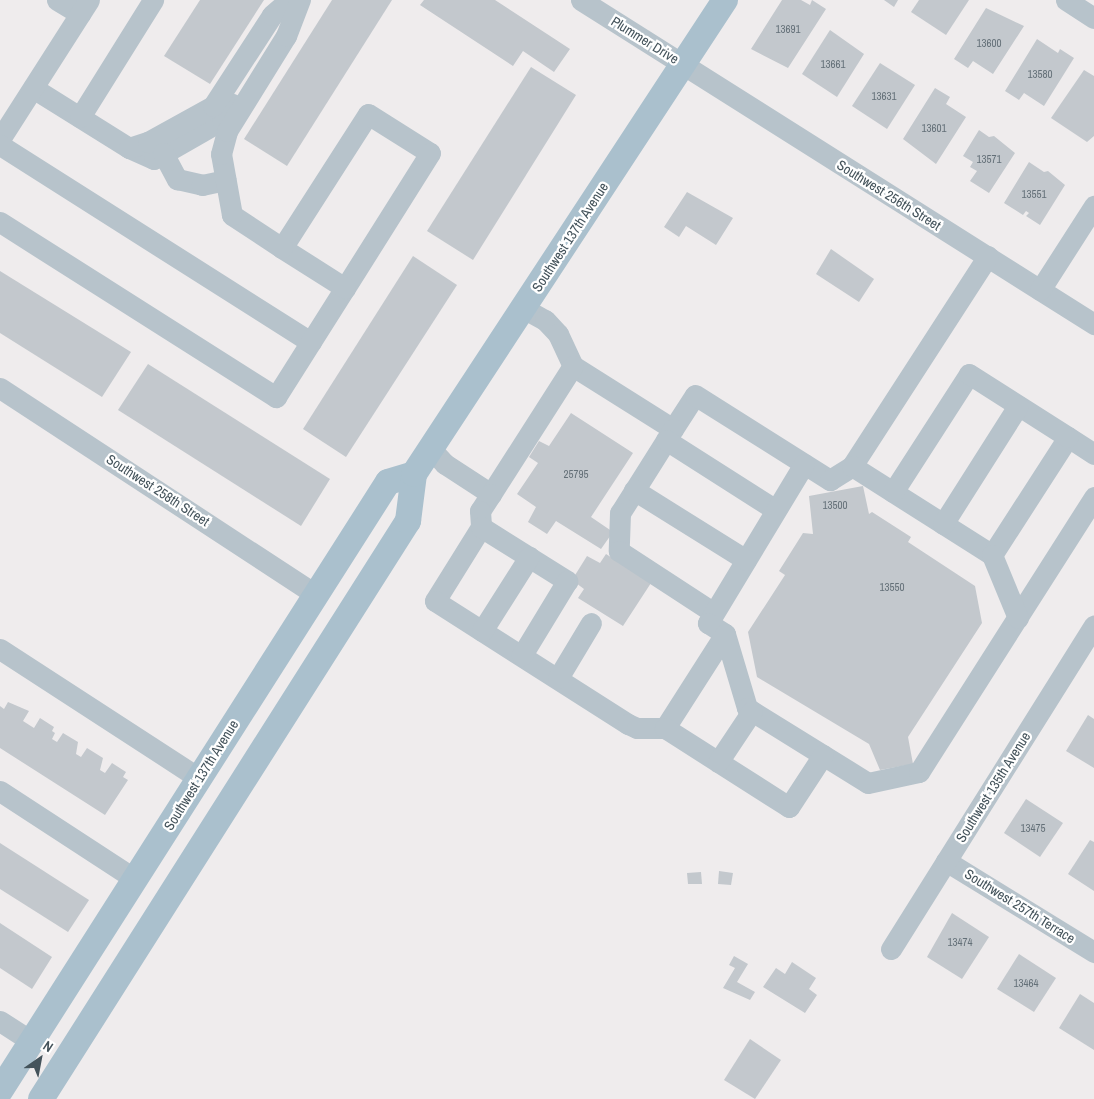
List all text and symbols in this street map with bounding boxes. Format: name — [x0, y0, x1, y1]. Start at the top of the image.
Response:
street label: Plummer Drive — [608, 13, 682, 67]
house number: 13691 — [775, 22, 801, 36]
house number: 13600 — [976, 36, 1002, 50]
house number: 13661 — [820, 57, 846, 71]
house number: 13580 — [1027, 67, 1053, 81]
house number: 13631 — [871, 89, 897, 103]
house number: 13601 — [921, 121, 947, 135]
house number: 13571 — [976, 152, 1002, 166]
street label: Southwest 256th Street — [834, 156, 944, 234]
street label: Southwest 137th Avenue — [528, 179, 612, 295]
house number: 13551 — [1021, 187, 1047, 201]
street label: Southwest 258th Street — [103, 450, 213, 530]
house number: 25795 — [563, 467, 589, 481]
house number: 13500 — [822, 498, 848, 512]
house number: 13550 — [879, 580, 905, 594]
street label: Southwest 137th Avenue — [160, 717, 242, 833]
street label: Southwest 135th Avenue — [952, 729, 1034, 845]
house number: 13475 — [1020, 821, 1046, 835]
street label: Southwest 257th Terrace — [962, 865, 1078, 947]
house number: 13474 — [947, 935, 973, 949]
house number: 13464 — [1013, 976, 1039, 990]
north arrow — [15, 1034, 65, 1084]
text: N — [40, 1037, 57, 1056]

